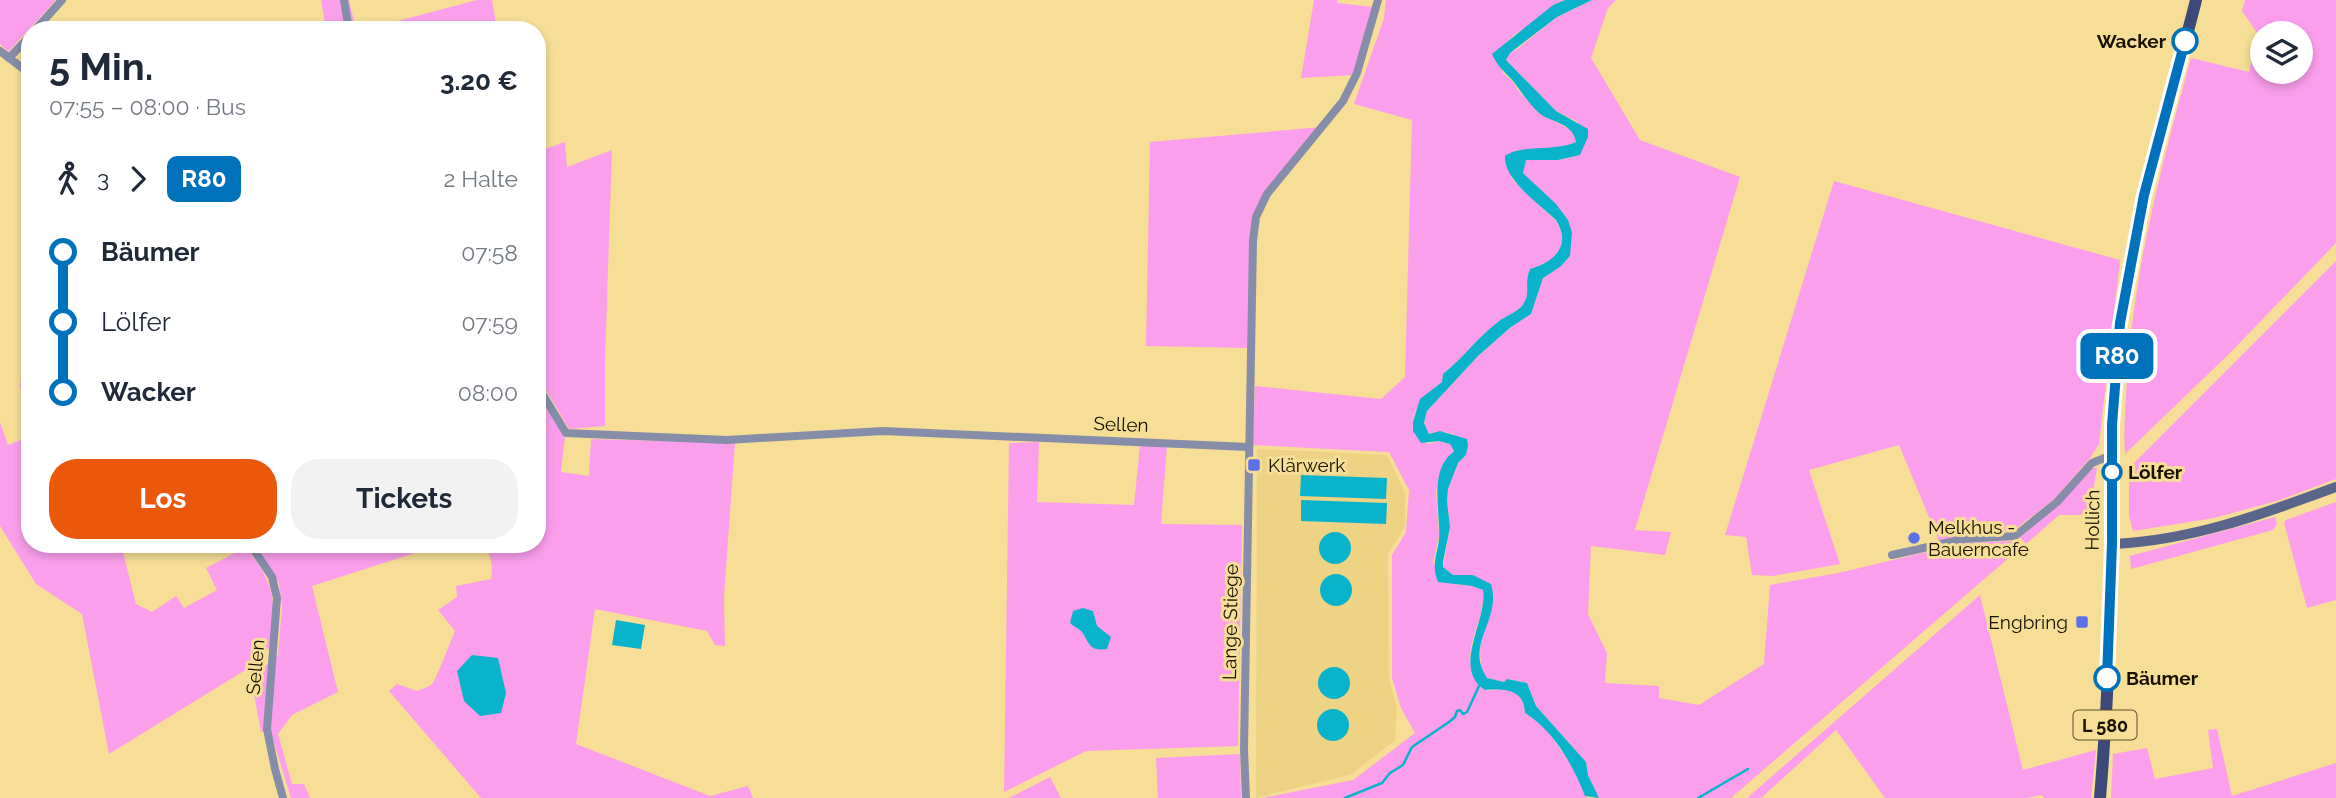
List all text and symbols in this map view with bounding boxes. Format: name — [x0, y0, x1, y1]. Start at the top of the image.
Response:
map controls — [2250, 21, 2313, 84]
button: layers — [2250, 21, 2313, 84]
marker: Wacker — [2172, 28, 2198, 54]
place label: Wacker — [2097, 30, 2167, 52]
text: 5 Min. — [49, 44, 153, 89]
text: 3.20 € — [440, 66, 518, 96]
text: 07:55 – 08:00 · Bus — [49, 93, 246, 120]
icon: walk — [49, 160, 87, 198]
icon: forward — [119, 160, 157, 198]
text: R80 — [181, 164, 227, 193]
text: 3 — [97, 165, 109, 192]
text: 2 Halte — [443, 165, 518, 192]
text: Bäumer — [101, 237, 200, 267]
text: 07:58 — [461, 239, 518, 266]
text: Lölfer — [101, 307, 171, 337]
text: 07:59 — [461, 309, 518, 336]
line badge: R80 — [2077, 333, 2157, 379]
text: R80 — [2094, 341, 2140, 370]
text: Wacker — [101, 377, 196, 407]
text: 08:00 — [458, 379, 518, 406]
street label: Sellen — [1093, 412, 1149, 436]
place label: Klärwerk — [1268, 454, 1345, 476]
marker: Klärwerk — [1246, 457, 1262, 473]
button: Los — [49, 459, 277, 539]
button: Tickets — [291, 459, 518, 539]
place label: Lölfer — [2128, 461, 2183, 483]
marker: Lölfer — [2102, 462, 2122, 482]
street label: Hollich — [2080, 489, 2104, 551]
place label: Melkhus - Bauerncafe — [1928, 516, 2029, 560]
marker: Melkhus - Bauerncafe — [1906, 530, 1922, 546]
street label: Lange Stiege — [1218, 564, 1242, 680]
place label: Engbring — [1988, 611, 2068, 633]
marker: Engbring — [2074, 614, 2090, 630]
street label: Sellen — [242, 639, 268, 695]
marker: Bäumer — [2094, 665, 2120, 691]
place label: Bäumer — [2126, 667, 2199, 689]
road number: L 580 — [2074, 710, 2136, 740]

